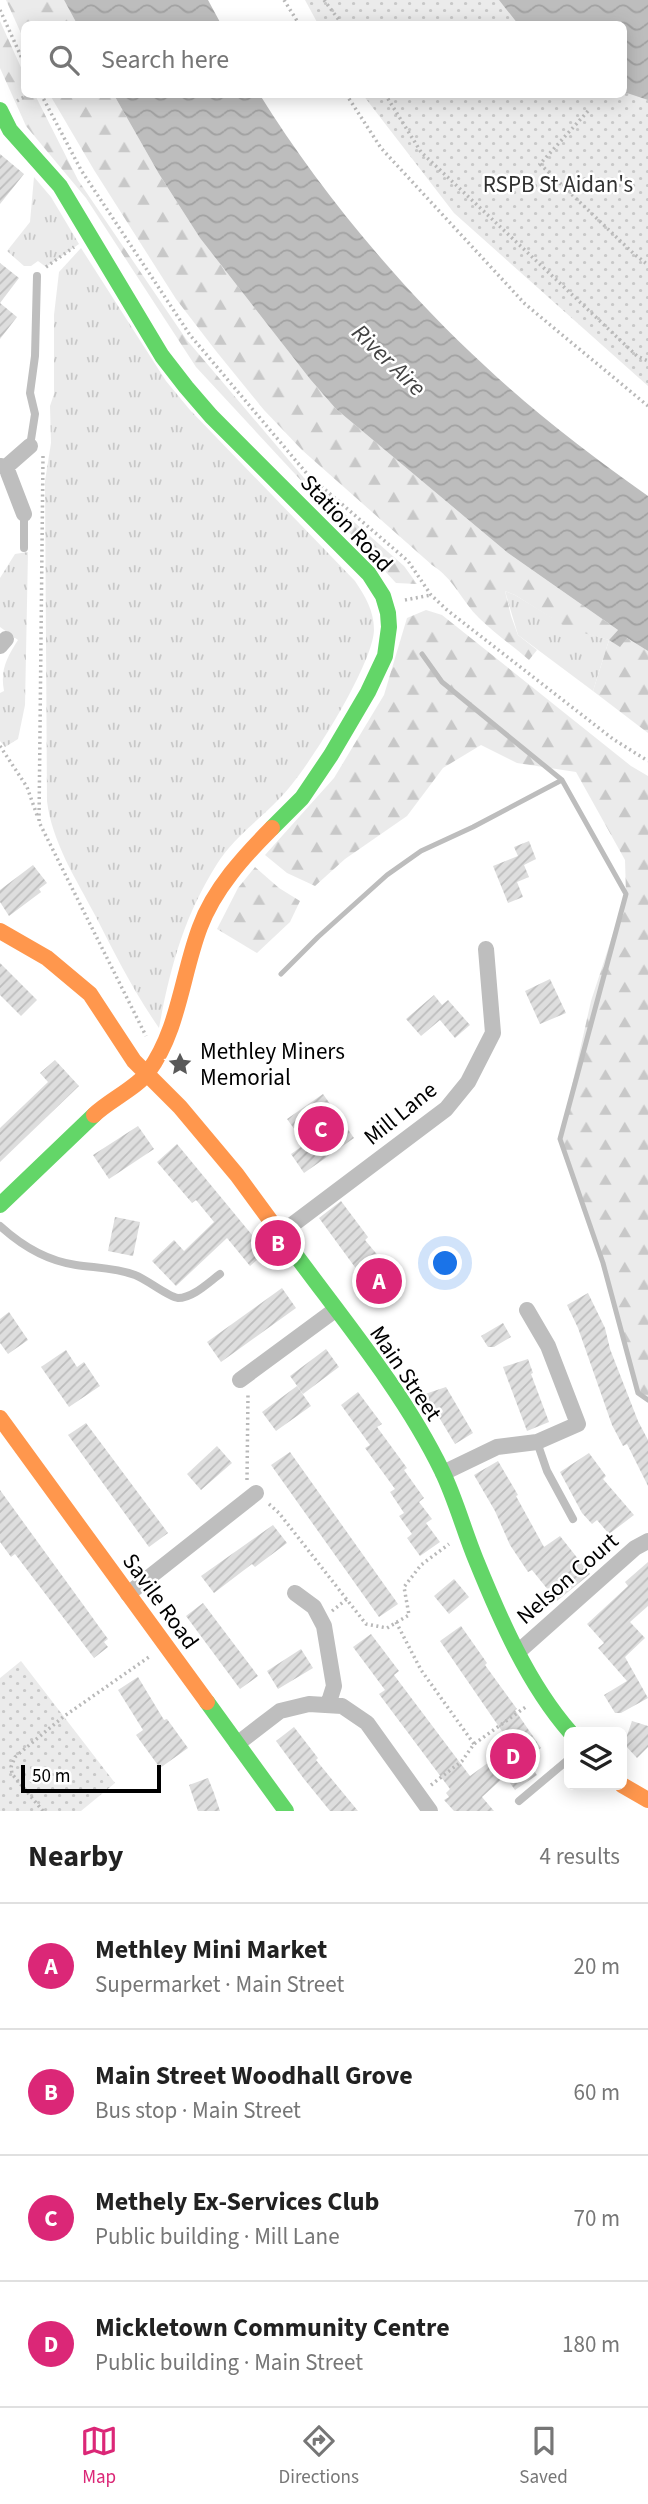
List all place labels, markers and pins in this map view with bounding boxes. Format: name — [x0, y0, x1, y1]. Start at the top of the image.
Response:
place label: Methley Miners Memorial — [200, 1035, 345, 1094]
place icon: Methley Miners Memorial — [166, 1050, 194, 1078]
pin: C — [298, 1103, 344, 1155]
pin: B — [255, 1217, 301, 1269]
pin: A — [356, 1255, 402, 1307]
pin: D — [490, 1730, 536, 1782]

